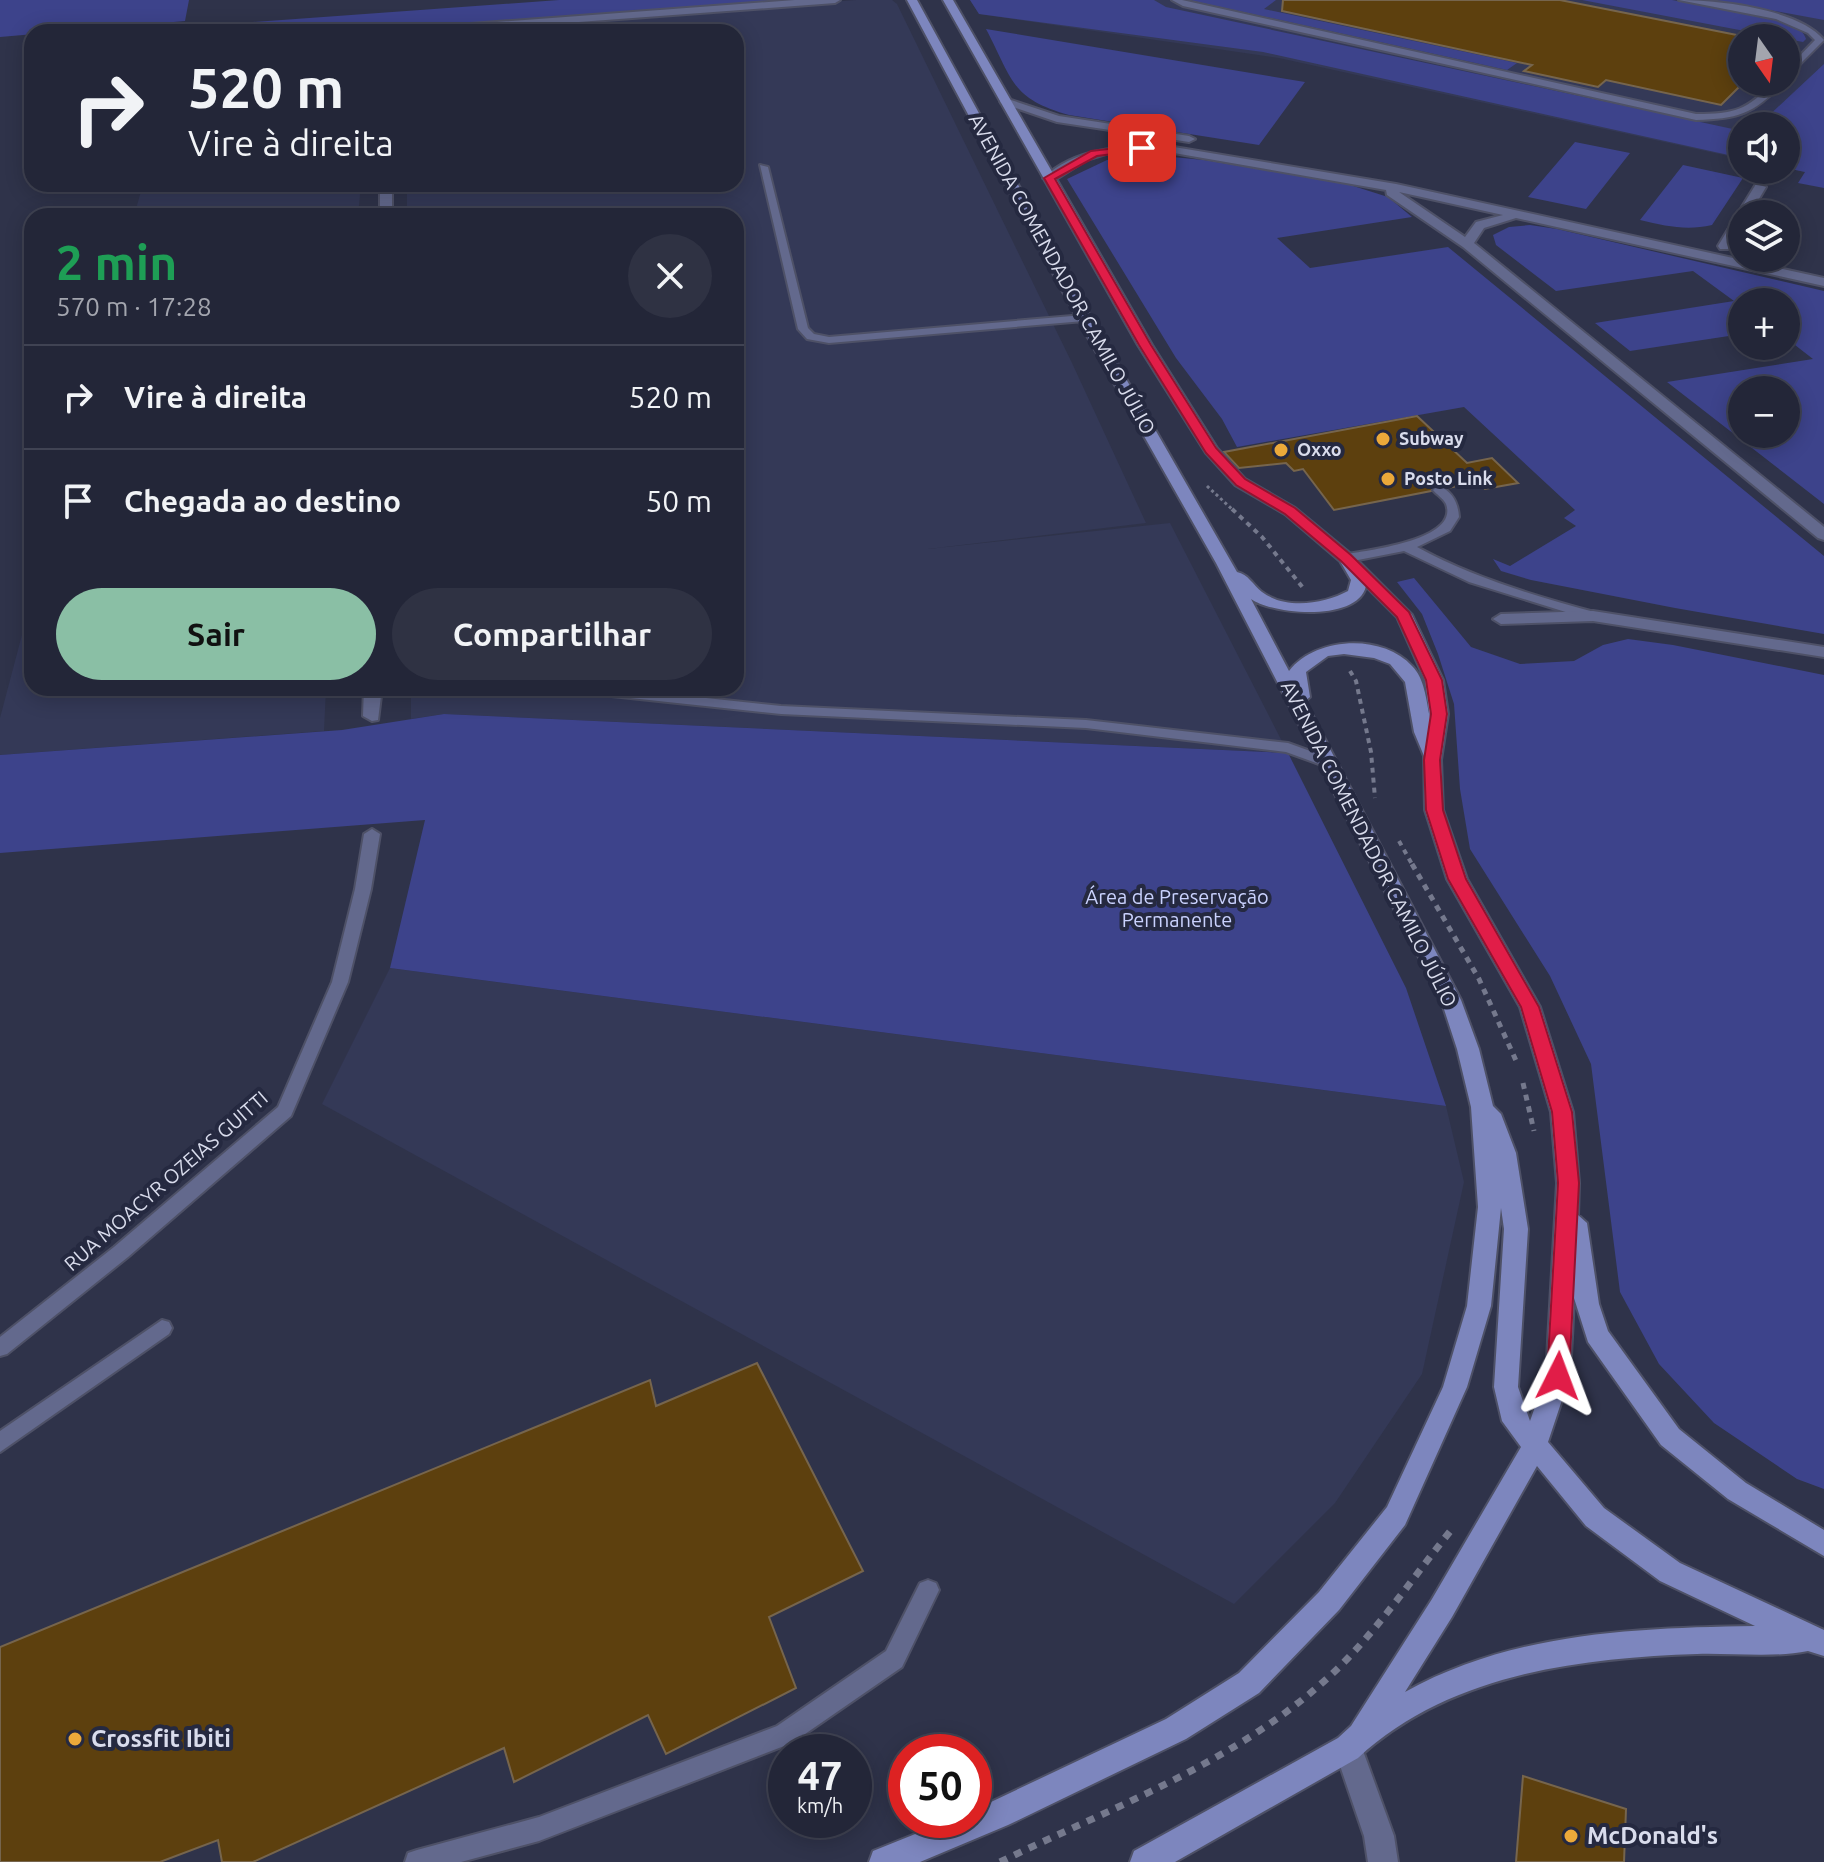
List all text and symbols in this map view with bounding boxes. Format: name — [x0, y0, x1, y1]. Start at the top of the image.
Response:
north arrow — [1728, 24, 1800, 96]
map controls — [1728, 24, 1800, 448]
icon: right — [56, 56, 160, 160]
text: 520 m — [188, 56, 344, 119]
street label: AVENIDA COMENDADOR CAMILO JÚLIO — [964, 109, 1160, 438]
button: sound — [1728, 112, 1800, 184]
pin — [1108, 114, 1176, 182]
text: Vire à direita — [188, 122, 394, 163]
icon: arrive — [1120, 126, 1164, 170]
button: layers — [1728, 200, 1800, 272]
button: close — [628, 234, 712, 318]
text: 2 min — [56, 235, 177, 289]
button: + — [1728, 288, 1800, 360]
text: 570 m · 17:28 — [56, 292, 212, 321]
icon: right — [56, 375, 100, 419]
button: − — [1728, 376, 1800, 448]
text: Vire à direita — [124, 380, 307, 414]
text: 520 m — [628, 380, 712, 414]
place label: Subway — [1399, 428, 1464, 448]
marker: Subway — [1374, 430, 1392, 448]
place label: Oxxo — [1297, 439, 1342, 459]
marker: Oxxo — [1272, 441, 1290, 459]
place label: Posto Link — [1404, 468, 1493, 488]
marker: Posto Link — [1379, 470, 1397, 488]
icon: arrive — [56, 479, 100, 523]
text: Chegada ao destino — [124, 484, 401, 518]
text: 50 m — [645, 484, 712, 518]
button: Sair — [56, 588, 376, 680]
button: Compartilhar — [392, 588, 712, 680]
street label: AVENIDA COMENDADOR CAMILO JÚLIO — [1277, 677, 1462, 1011]
park label: Área de Preservação Permanente — [1085, 885, 1269, 931]
street label: RUA MOACYR OZEIAS GUITTI — [59, 1086, 272, 1275]
position arrow — [1516, 1334, 1600, 1418]
place label: Crossfit Ibiti — [91, 1725, 231, 1752]
marker: Crossfit Ibiti — [66, 1730, 84, 1748]
speed limit sign: 50 — [888, 1734, 992, 1838]
text: 47 — [797, 1753, 843, 1798]
text: km/h — [797, 1794, 843, 1817]
place label: McDonald's — [1587, 1822, 1718, 1849]
marker: McDonald's — [1562, 1827, 1580, 1845]

